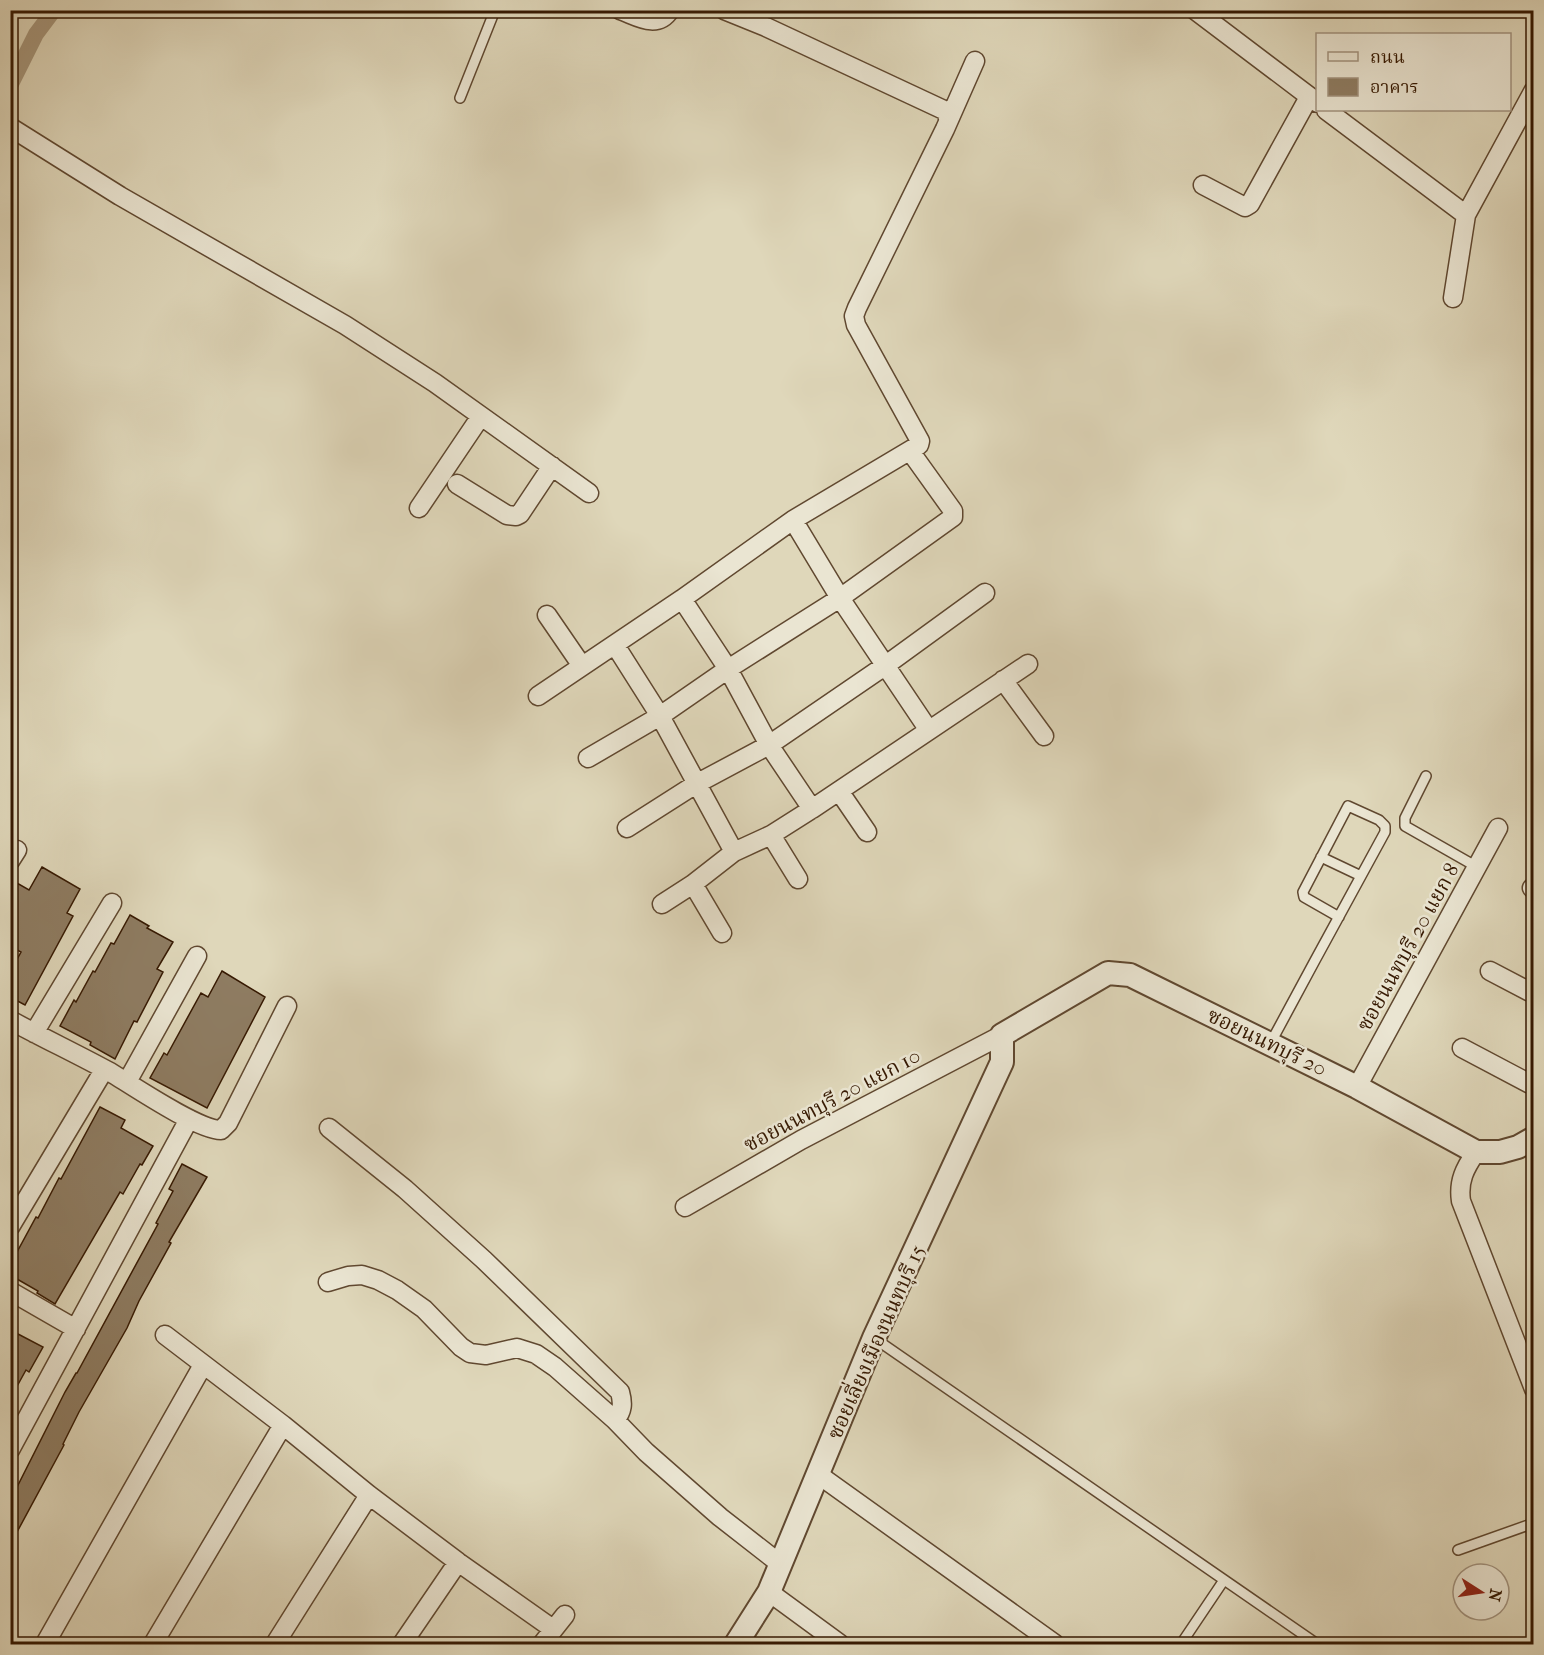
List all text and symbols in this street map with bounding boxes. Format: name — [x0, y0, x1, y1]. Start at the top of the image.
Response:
legend — [1316, 33, 1511, 111]
text: ถนน — [1370, 47, 1405, 68]
text: อาคาร — [1370, 77, 1419, 98]
street label: ซอยนนทบุรี 20 แยก 8 — [1352, 859, 1466, 1036]
street label: ซอยนนทบุรี 20 — [1203, 1003, 1330, 1083]
street label: ซอยนนทบุรี 20 แยก 10 — [740, 1043, 925, 1158]
street label: ซอยเลี่ยงเมืองนนทบุรี 15 — [819, 1240, 931, 1444]
north arrow — [1451, 1562, 1511, 1622]
text: N — [1484, 1587, 1506, 1604]

